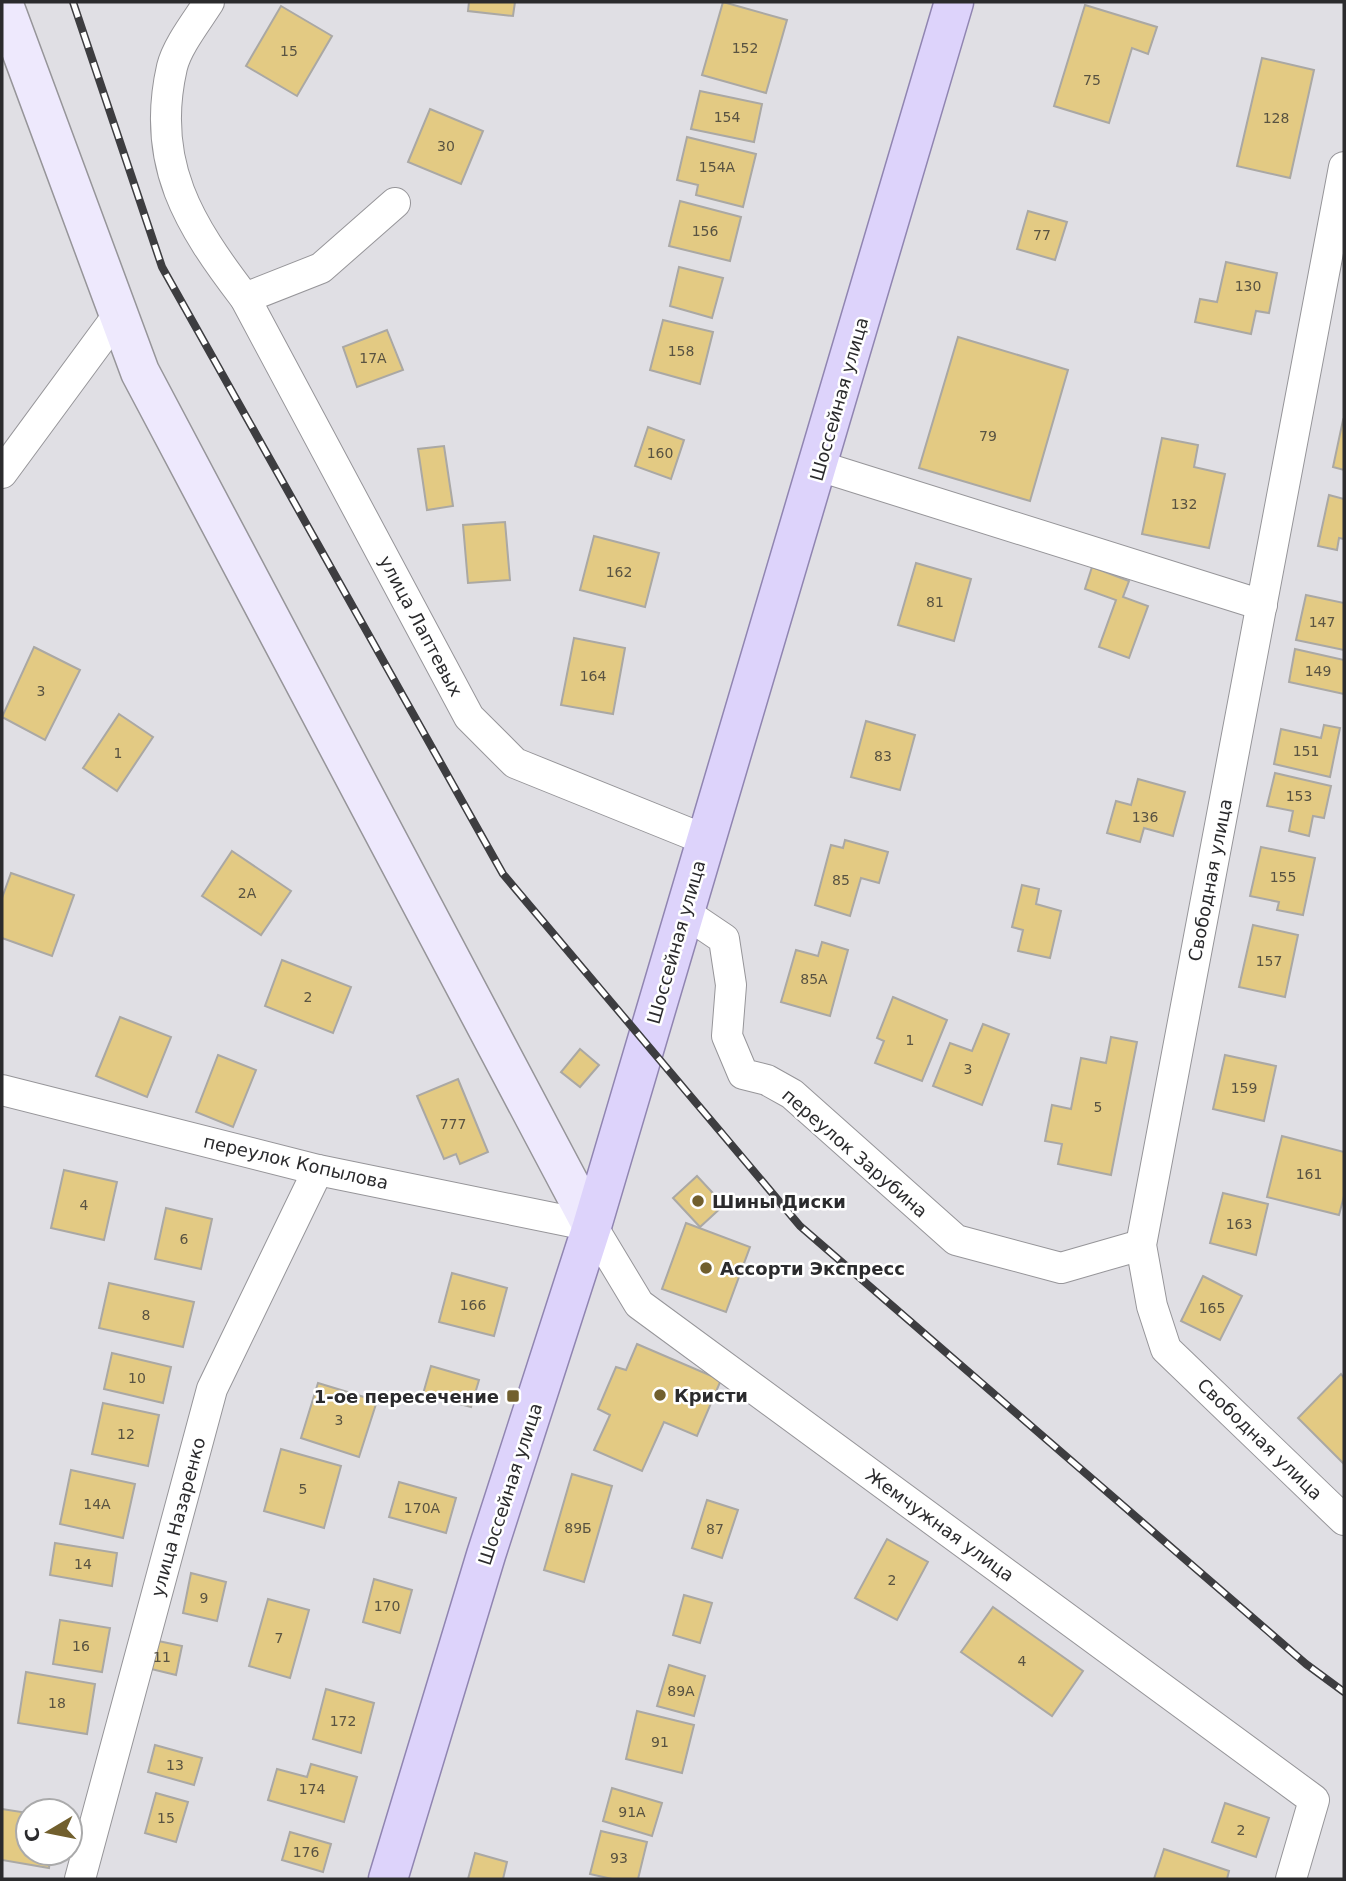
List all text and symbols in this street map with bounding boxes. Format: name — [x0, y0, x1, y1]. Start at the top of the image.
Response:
house number: 152 — [732, 40, 758, 56]
house number: 15 — [280, 43, 298, 59]
house number: 75 — [1083, 72, 1101, 88]
house number: 154 — [714, 109, 740, 125]
house number: 128 — [1263, 110, 1289, 126]
house number: 30 — [437, 138, 455, 154]
house number: 154А — [699, 159, 736, 175]
house number: 156 — [692, 223, 718, 239]
house number: 77 — [1033, 227, 1051, 243]
house number: 130 — [1235, 278, 1261, 294]
street label: Шоссейная улица — [806, 315, 872, 483]
house number: 158 — [668, 343, 694, 359]
house number: 17А — [359, 350, 387, 366]
house number: 79 — [979, 428, 997, 444]
house number: 160 — [647, 445, 673, 461]
house number: 132 — [1171, 496, 1197, 512]
street label: улица Лаптевых — [375, 552, 467, 700]
house number: 162 — [606, 564, 632, 580]
house number: 81 — [926, 594, 944, 610]
house number: 147 — [1309, 614, 1335, 630]
house number: 149 — [1305, 663, 1331, 679]
house number: 164 — [580, 668, 606, 684]
house number: 3 — [37, 683, 45, 699]
house number: 151 — [1293, 743, 1319, 759]
house number: 1 — [114, 745, 122, 761]
house number: 83 — [874, 748, 892, 764]
house number: 153 — [1286, 788, 1312, 804]
street label: Свободная улица — [1184, 797, 1236, 963]
house number: 136 — [1132, 809, 1158, 825]
street label: Шоссейная улица — [643, 858, 709, 1026]
house number: 155 — [1270, 869, 1296, 885]
house number: 85 — [832, 872, 850, 888]
house number: 2А — [238, 885, 257, 901]
house number: 157 — [1256, 953, 1282, 969]
house number: 85А — [800, 971, 828, 987]
house number: 2 — [304, 989, 312, 1005]
house number: 1 — [906, 1032, 914, 1048]
house number: 3 — [964, 1061, 972, 1077]
house number: 159 — [1231, 1080, 1257, 1096]
street label: переулок Зарубина — [778, 1084, 932, 1222]
house number: 5 — [1094, 1099, 1102, 1115]
house number: 777 — [440, 1116, 466, 1132]
street label: переулок Копылова — [202, 1131, 390, 1193]
house number: 161 — [1296, 1166, 1322, 1182]
place label: Шины Диски — [712, 1191, 846, 1212]
marker: Шины Диски — [690, 1193, 706, 1209]
house number: 4 — [80, 1197, 89, 1213]
house number: 163 — [1226, 1216, 1252, 1232]
house number: 6 — [180, 1231, 189, 1247]
place label: Ассорти Экспресс — [720, 1258, 905, 1279]
marker: Ассорти Экспресс — [698, 1260, 714, 1276]
house number: 166 — [460, 1297, 486, 1313]
house number: 165 — [1199, 1300, 1225, 1316]
house number: 8 — [142, 1307, 150, 1323]
house number: 10 — [128, 1370, 146, 1386]
street label: Свободная улица — [1193, 1374, 1327, 1504]
place label: Кристи — [674, 1385, 748, 1406]
place label: 1-ое пересечение — [314, 1386, 499, 1407]
marker: Кристи — [652, 1387, 668, 1403]
marker: 1-ое пересечение — [505, 1388, 521, 1404]
street label: Шоссейная улица — [474, 1400, 546, 1568]
house number: 3 — [335, 1412, 343, 1428]
house number: 12 — [117, 1426, 135, 1442]
street label: улица Назаренко — [147, 1435, 209, 1599]
street label: Жемчужная улица — [862, 1464, 1018, 1586]
house number: 5 — [299, 1481, 307, 1497]
house number: 14А — [83, 1496, 111, 1512]
house number: 170А — [404, 1500, 441, 1516]
house number: 89Б — [564, 1520, 592, 1536]
house number: 87 — [706, 1521, 724, 1537]
house number: 14 — [74, 1556, 92, 1572]
house number: 2 — [888, 1572, 896, 1588]
house number: 9 — [200, 1590, 208, 1606]
house number: 170 — [374, 1598, 400, 1614]
house number: 7 — [275, 1630, 283, 1646]
house number: 16 — [72, 1638, 90, 1654]
house number: 11 — [153, 1649, 171, 1665]
house number: 4 — [1018, 1653, 1027, 1669]
house number: 89А — [667, 1683, 695, 1699]
house number: 18 — [48, 1695, 66, 1711]
house number: 172 — [330, 1713, 356, 1729]
house number: 91 — [651, 1734, 669, 1750]
house number: 13 — [166, 1757, 184, 1773]
house number: 174 — [299, 1781, 325, 1797]
north arrow — [14, 1797, 84, 1867]
house number: 91А — [618, 1804, 646, 1820]
house number: 15 — [157, 1810, 175, 1826]
house number: 2 — [1237, 1822, 1245, 1838]
text: С — [20, 1826, 44, 1844]
house number: 176 — [293, 1844, 319, 1860]
house number: 93 — [610, 1850, 628, 1866]

